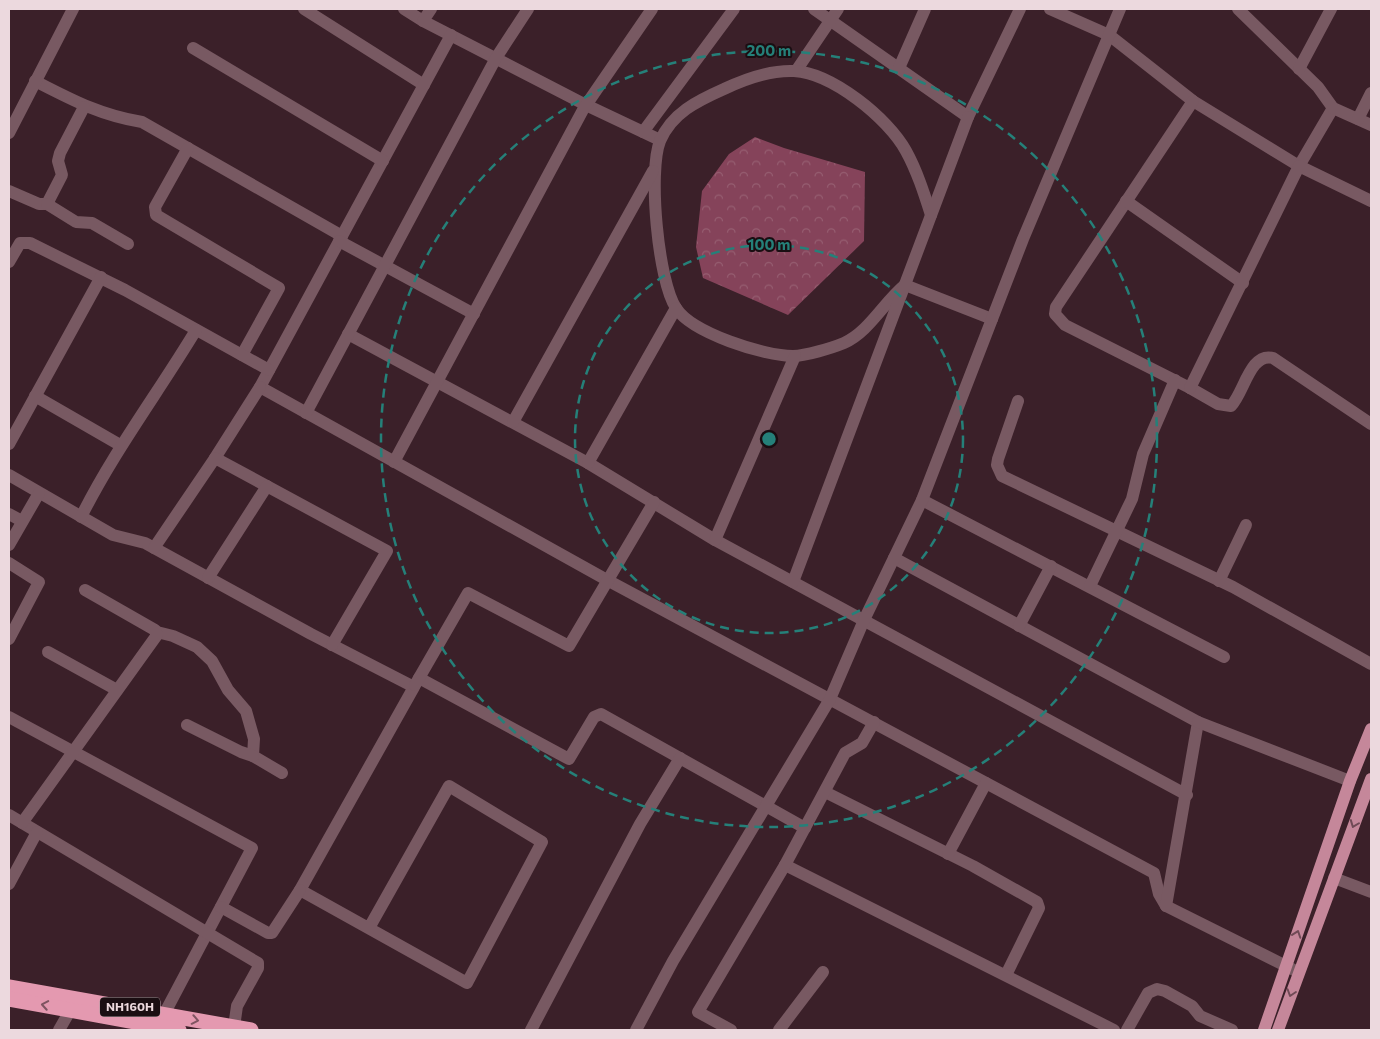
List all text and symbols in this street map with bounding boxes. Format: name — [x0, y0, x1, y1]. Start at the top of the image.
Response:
text: 200 m — [747, 41, 791, 59]
text: 100 m — [748, 235, 790, 253]
centre of rings — [760, 430, 778, 448]
one-way arrow — [1350, 820, 1360, 828]
one-way arrow — [1291, 931, 1301, 939]
one-way arrow — [1287, 988, 1297, 997]
road number: NH160H — [100, 998, 160, 1016]
one-way arrow — [40, 1001, 49, 1011]
one-way arrow — [190, 1014, 199, 1024]

